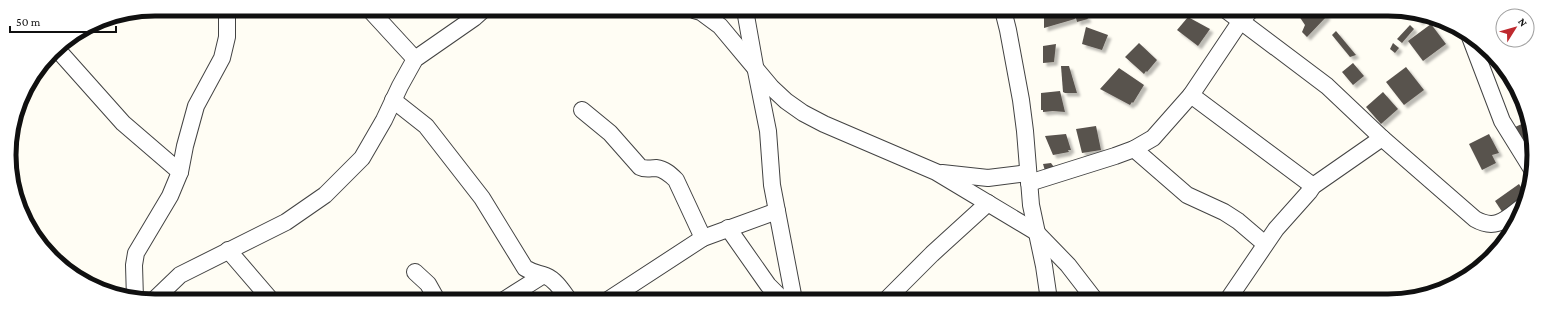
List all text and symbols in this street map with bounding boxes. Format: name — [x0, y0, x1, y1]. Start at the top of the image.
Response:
scale bar — [10, 8, 116, 34]
north arrow — [1495, 8, 1535, 48]
text: 50 m — [16, 15, 41, 29]
text: N — [1516, 15, 1530, 29]

